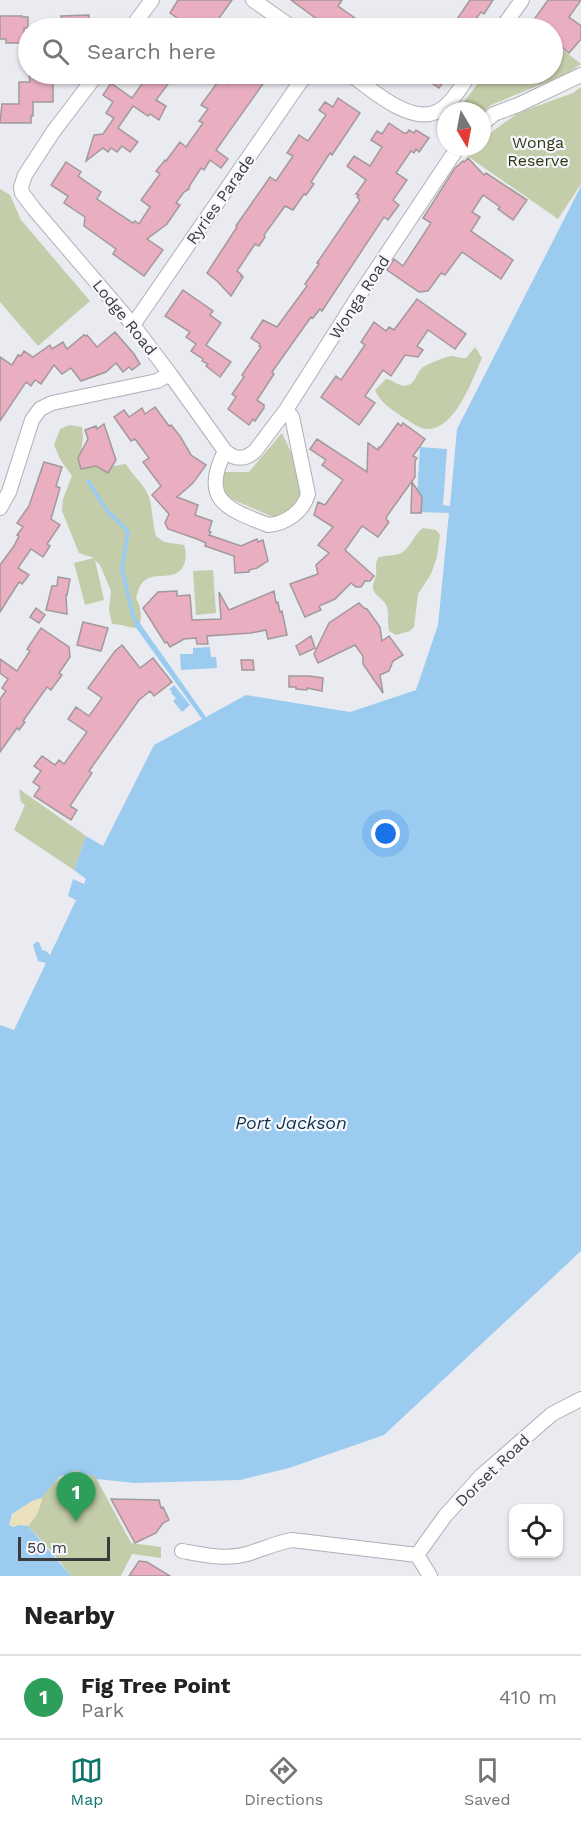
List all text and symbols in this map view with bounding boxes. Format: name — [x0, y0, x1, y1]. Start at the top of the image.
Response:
search box — [18, 18, 563, 84]
icon: search — [39, 35, 72, 68]
text: Search here — [87, 39, 216, 64]
north arrow — [437, 102, 491, 156]
park label: Wonga Reserve — [507, 133, 569, 170]
street label: Ryries Parade — [182, 151, 259, 248]
street label: Wonga Road — [325, 252, 394, 343]
street label: Lodge Road — [89, 276, 161, 359]
your location — [371, 819, 400, 848]
water label: Port Jackson — [235, 1112, 347, 1133]
street label: Dorset Road — [451, 1430, 533, 1511]
pin: 1 — [56, 1472, 96, 1522]
map controls — [509, 1504, 563, 1558]
button: locate — [509, 1504, 563, 1558]
scale bar — [18, 1534, 110, 1562]
text: 50 m — [27, 1538, 67, 1557]
text: Nearby — [24, 1600, 115, 1630]
text: Fig Tree Point — [81, 1673, 230, 1698]
text: 1 — [39, 1685, 48, 1709]
text: 410 m — [499, 1685, 557, 1709]
text: Park — [81, 1698, 124, 1722]
tab: Map — [70, 1754, 103, 1809]
tab: Directions — [244, 1754, 323, 1809]
tab: Saved — [464, 1754, 511, 1809]

